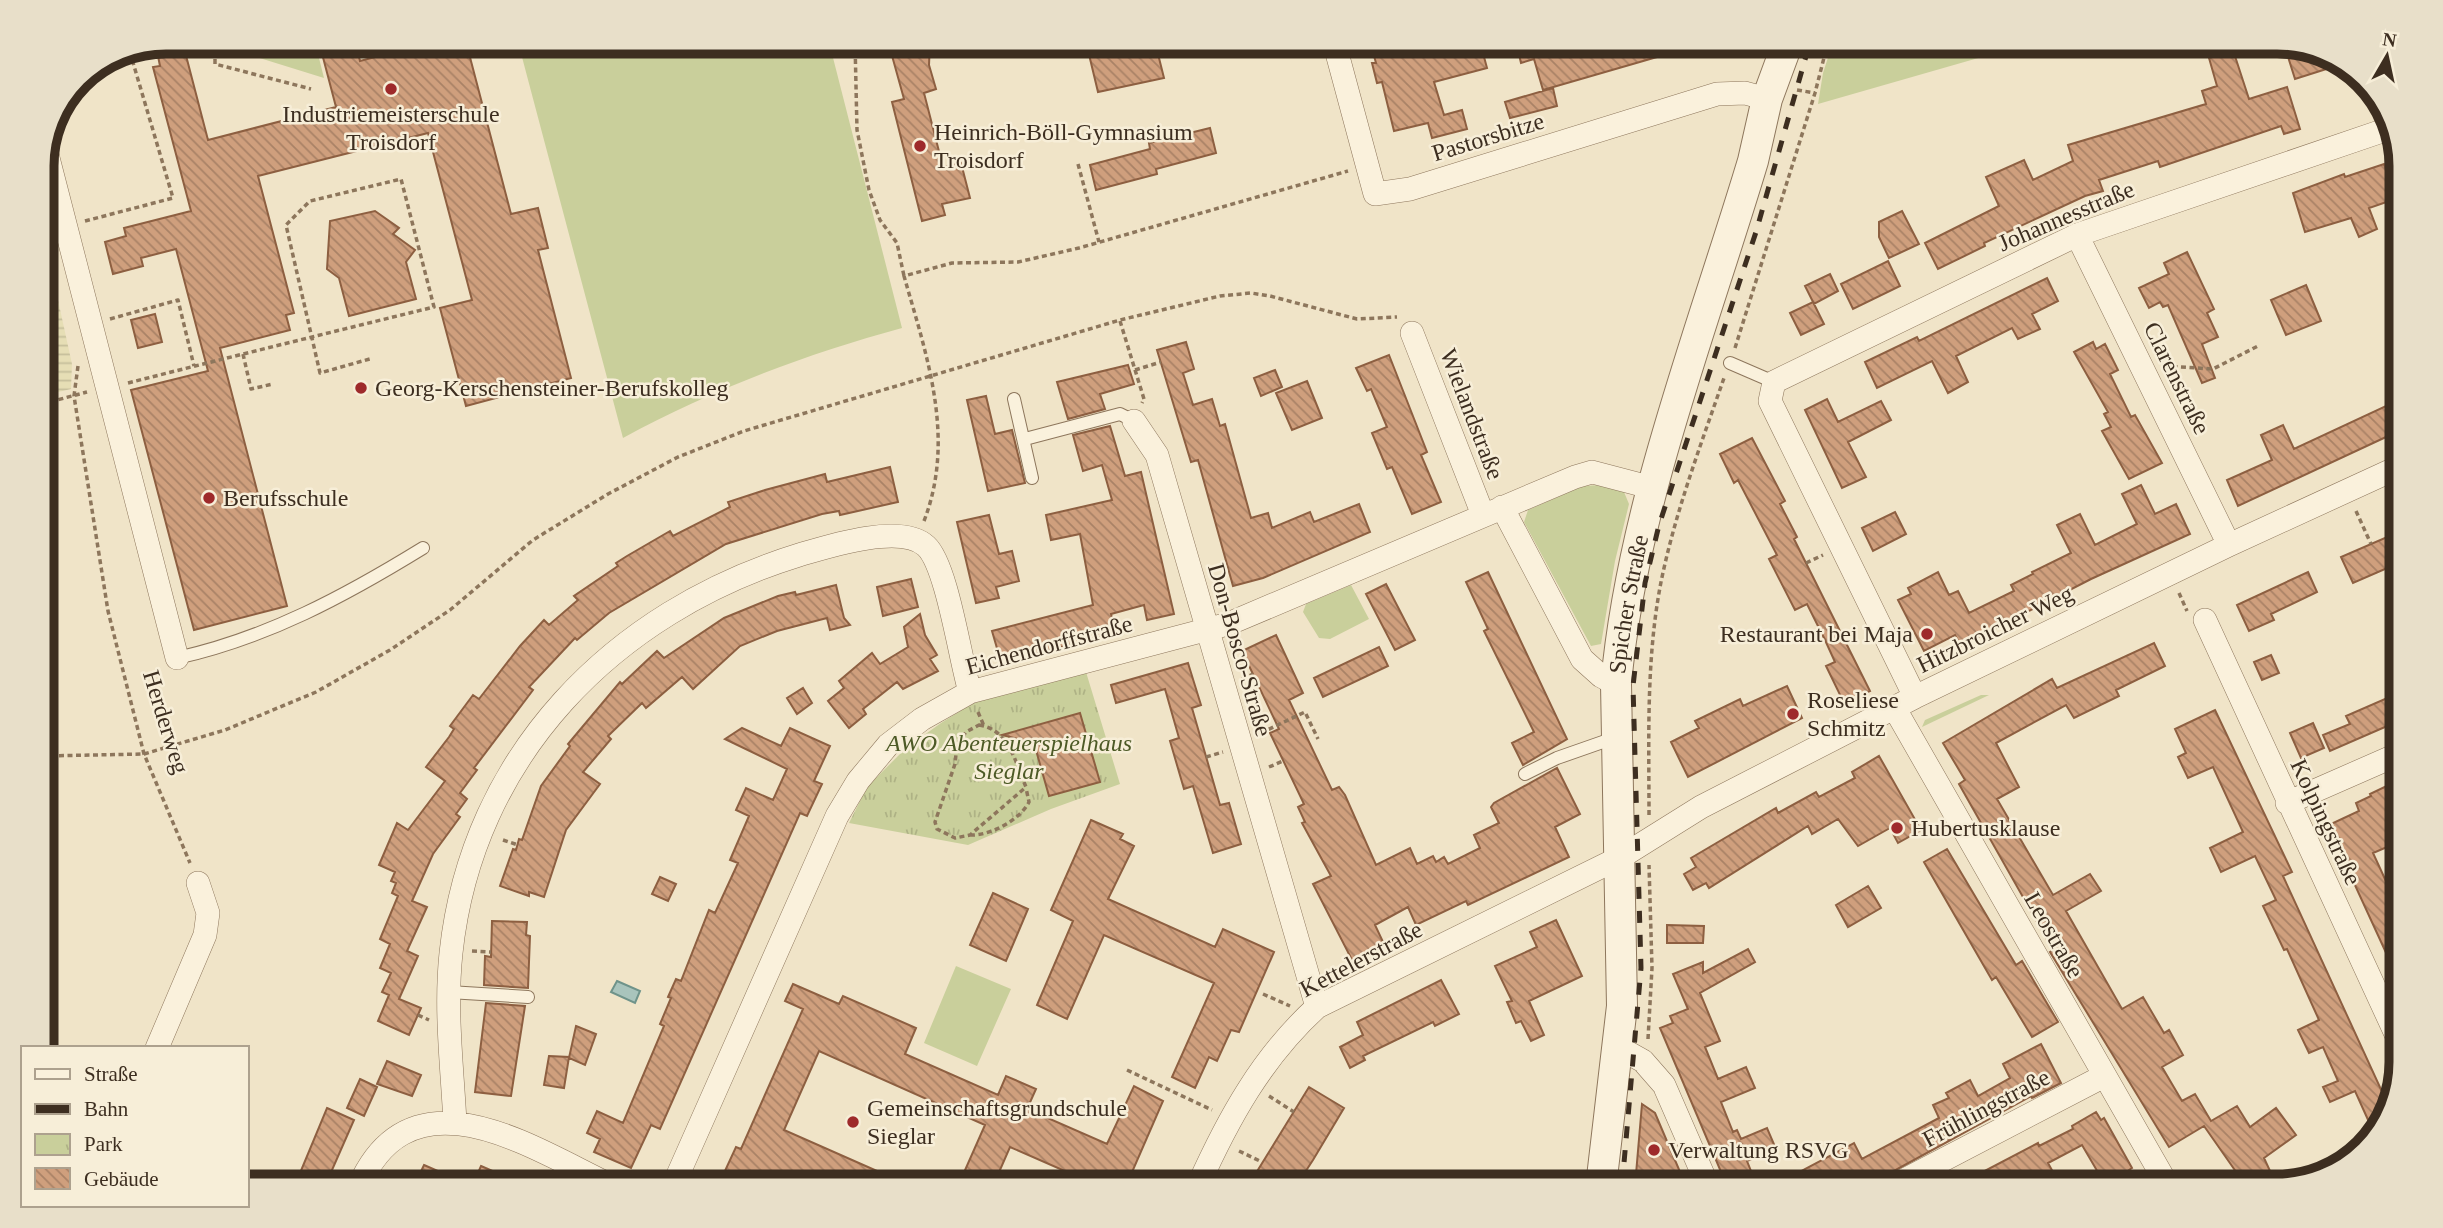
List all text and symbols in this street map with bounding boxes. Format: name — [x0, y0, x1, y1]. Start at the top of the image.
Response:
north arrow — [2352, 21, 2422, 91]
text: N — [2381, 28, 2398, 51]
marker: Industriemeisterschule Troisdorf — [383, 81, 399, 97]
place label: Industriemeisterschule Troisdorf — [282, 101, 500, 155]
street label: Pastorsbitze — [1429, 108, 1547, 166]
place label: Heinrich-Böll-Gymnasium Troisdorf — [934, 119, 1193, 173]
marker: Heinrich-Böll-Gymnasium Troisdorf — [912, 138, 928, 154]
street label: Johannesstraße — [1994, 176, 2138, 256]
street label: Clarenstraße — [2139, 318, 2215, 438]
street label: Wielandstraße — [1435, 345, 1509, 483]
place label: Georg-Kerschensteiner-Berufskolleg — [375, 375, 729, 401]
marker: Georg-Kerschensteiner-Berufskolleg — [353, 380, 369, 396]
place label: Berufsschule — [223, 485, 348, 511]
marker: Berufsschule — [201, 490, 217, 506]
street label: Spicher Straße — [1604, 532, 1653, 675]
street label: Don-Bosco-Straße — [1203, 561, 1277, 739]
street label: Hitzbroicher Weg — [1913, 580, 2077, 678]
street label: Eichendorffstraße — [963, 610, 1135, 680]
place label: Restaurant bei Maja — [1720, 621, 1913, 647]
marker: Restaurant bei Maja — [1919, 626, 1935, 642]
street label: Herderweg — [138, 667, 194, 777]
place label: Roseliese Schmitz — [1807, 687, 1899, 741]
marker: Roseliese Schmitz — [1785, 706, 1801, 722]
park label: AWO Abenteuerspielhaus Sieglar — [884, 730, 1132, 784]
street label: Kolpingstraße — [2285, 755, 2367, 889]
place label: Hubertusklause — [1911, 815, 2060, 841]
marker: Hubertusklause — [1889, 820, 1905, 836]
street label: Leostraße — [2019, 888, 2089, 982]
street label: Kettelerstraße — [1295, 916, 1427, 1002]
legend — [21, 1046, 248, 1207]
text: Straße — [84, 1062, 138, 1086]
street label: Frühlingstraße — [1918, 1064, 2054, 1152]
place label: Gemeinschaftsgrundschule Sieglar — [867, 1095, 1127, 1149]
text: Bahn — [84, 1097, 129, 1121]
marker: Gemeinschaftsgrundschule Sieglar — [845, 1114, 861, 1130]
text: Park — [84, 1132, 123, 1156]
place label: Verwaltung RSVG — [1668, 1137, 1849, 1163]
marker: Verwaltung RSVG — [1646, 1142, 1662, 1158]
text: Gebäude — [84, 1167, 159, 1191]

